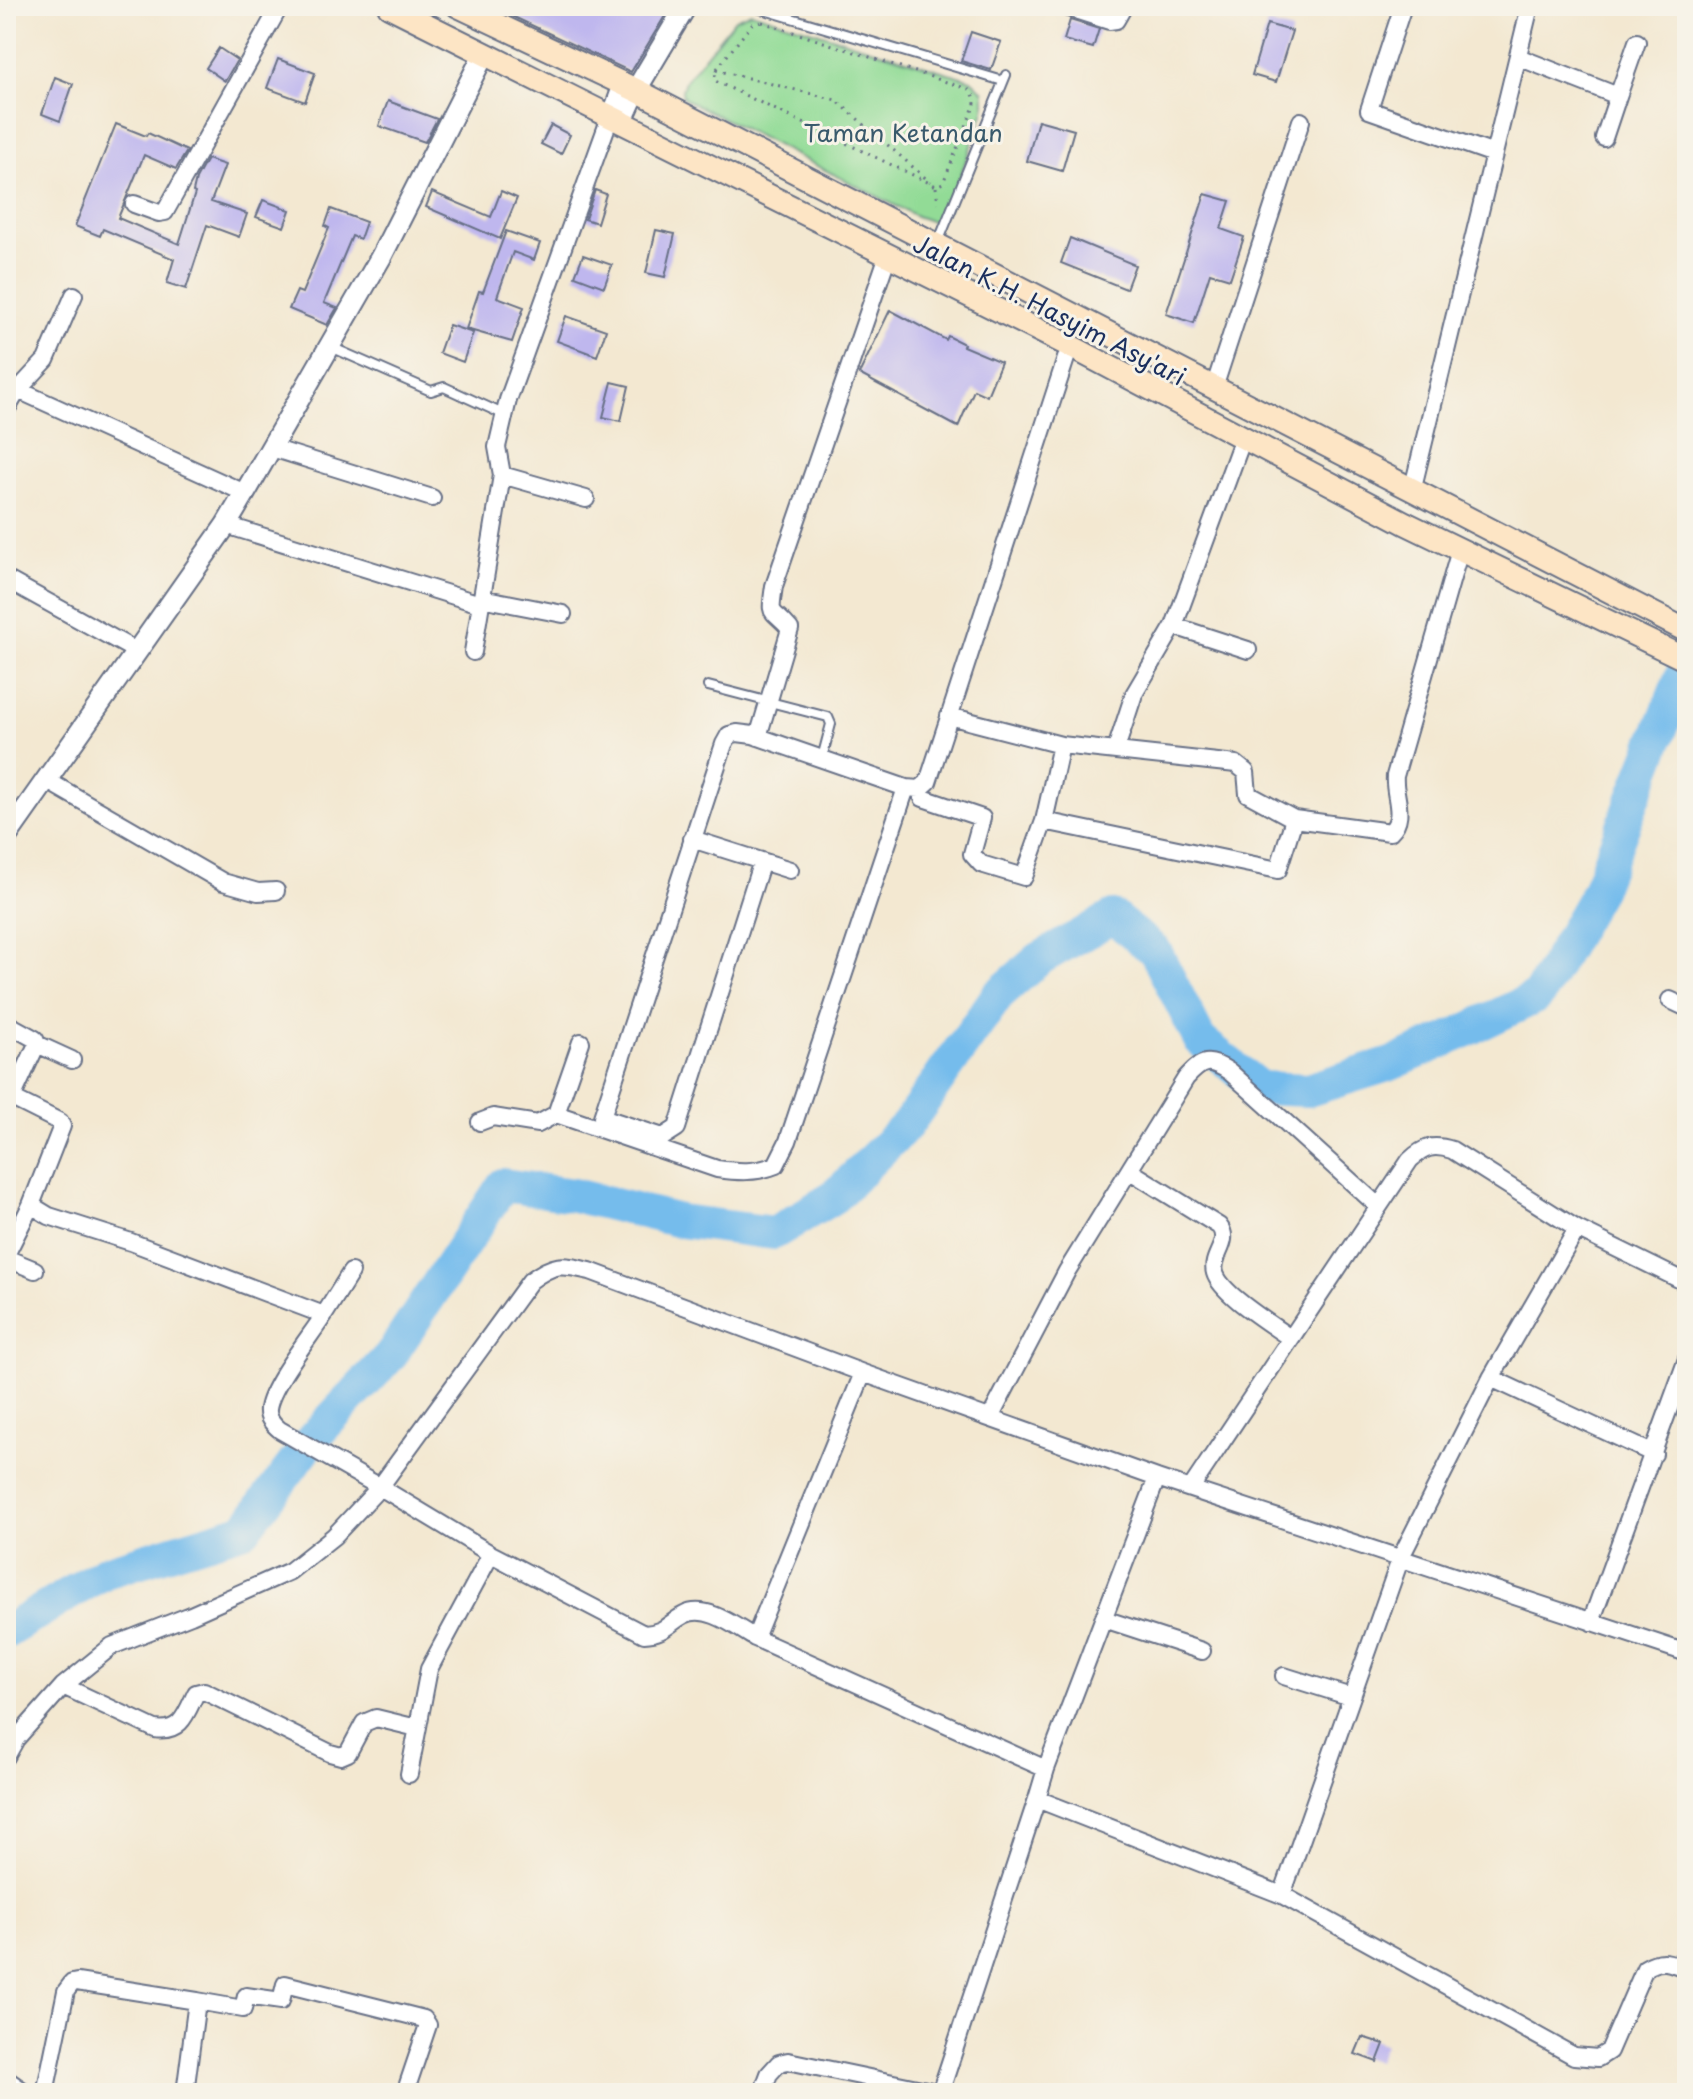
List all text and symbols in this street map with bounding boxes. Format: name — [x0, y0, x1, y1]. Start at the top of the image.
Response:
park label: Taman Ketandan — [803, 114, 1003, 150]
street label: Jalan K.H. Hasyim Asy'ari — [907, 224, 1193, 394]

